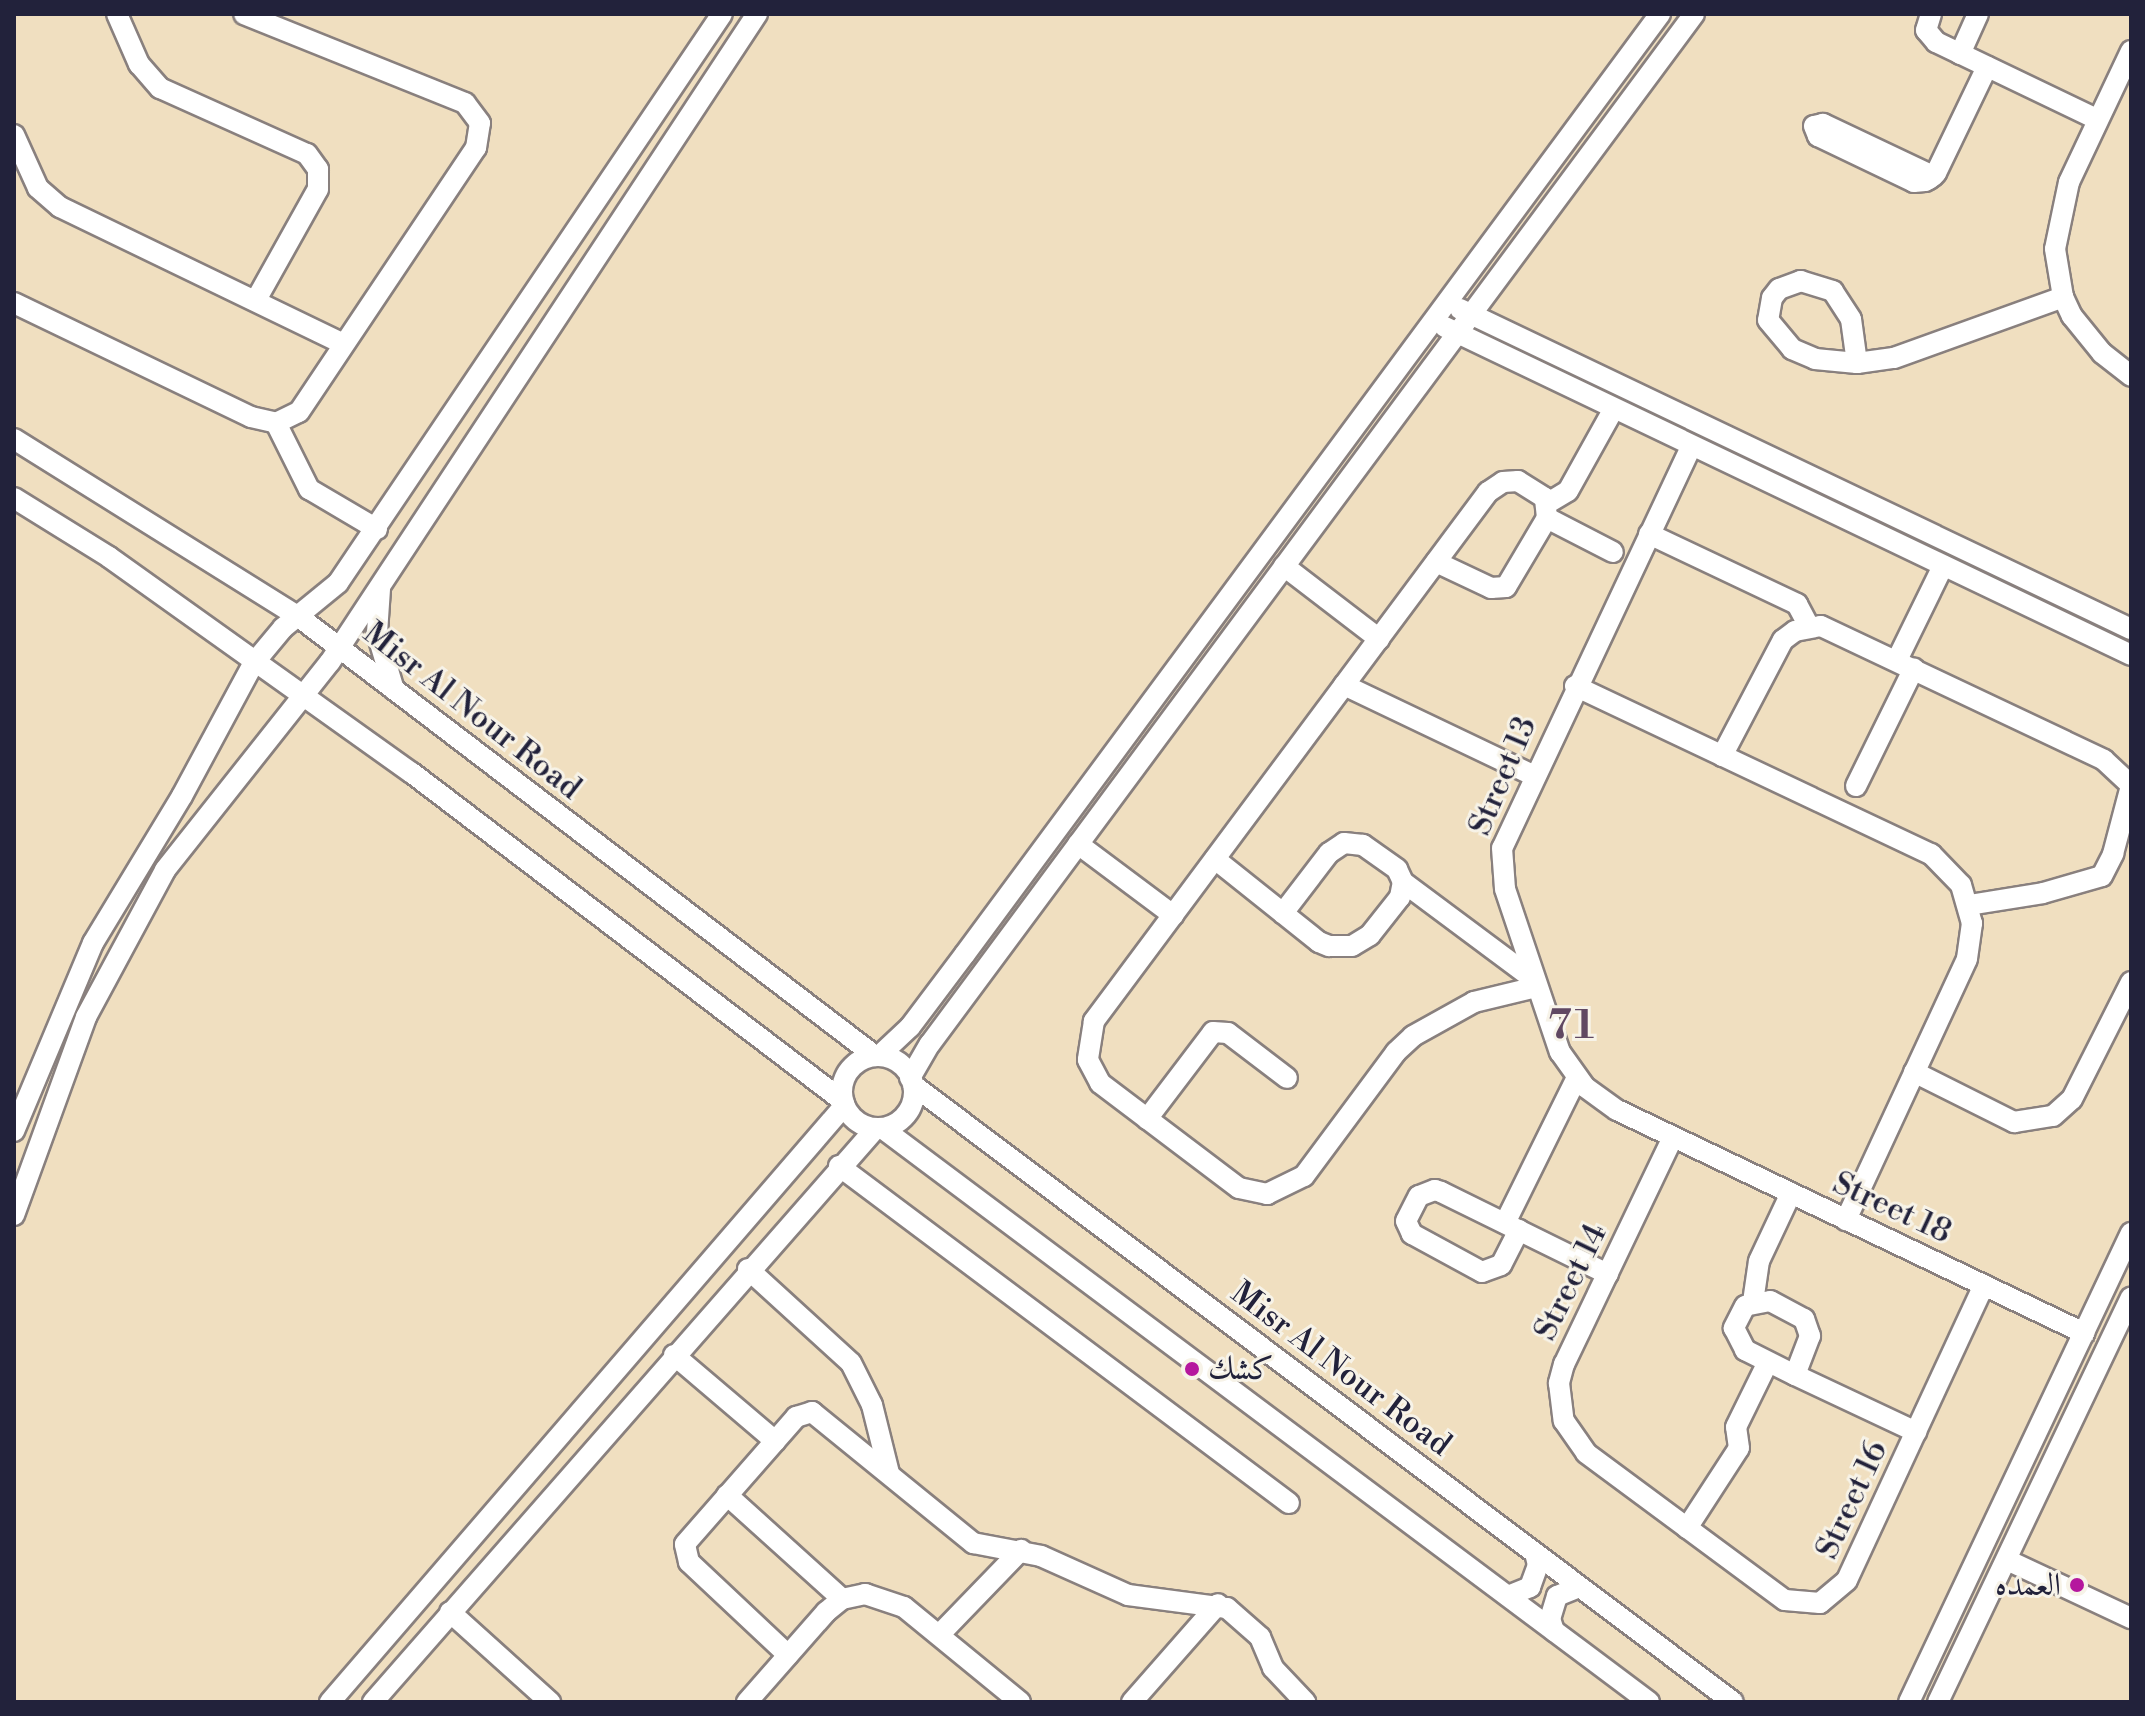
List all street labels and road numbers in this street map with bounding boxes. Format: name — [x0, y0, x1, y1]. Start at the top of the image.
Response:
street label: Misr Al Nour Road — [356, 614, 588, 808]
street label: Street 13 — [1461, 711, 1545, 841]
street label: Street 18 — [1827, 1164, 1957, 1252]
street label: Street 14 — [1526, 1217, 1616, 1347]
street label: Misr Al Nour Road — [1223, 1274, 1459, 1464]
street label: Street 16 — [1808, 1435, 1896, 1565]

